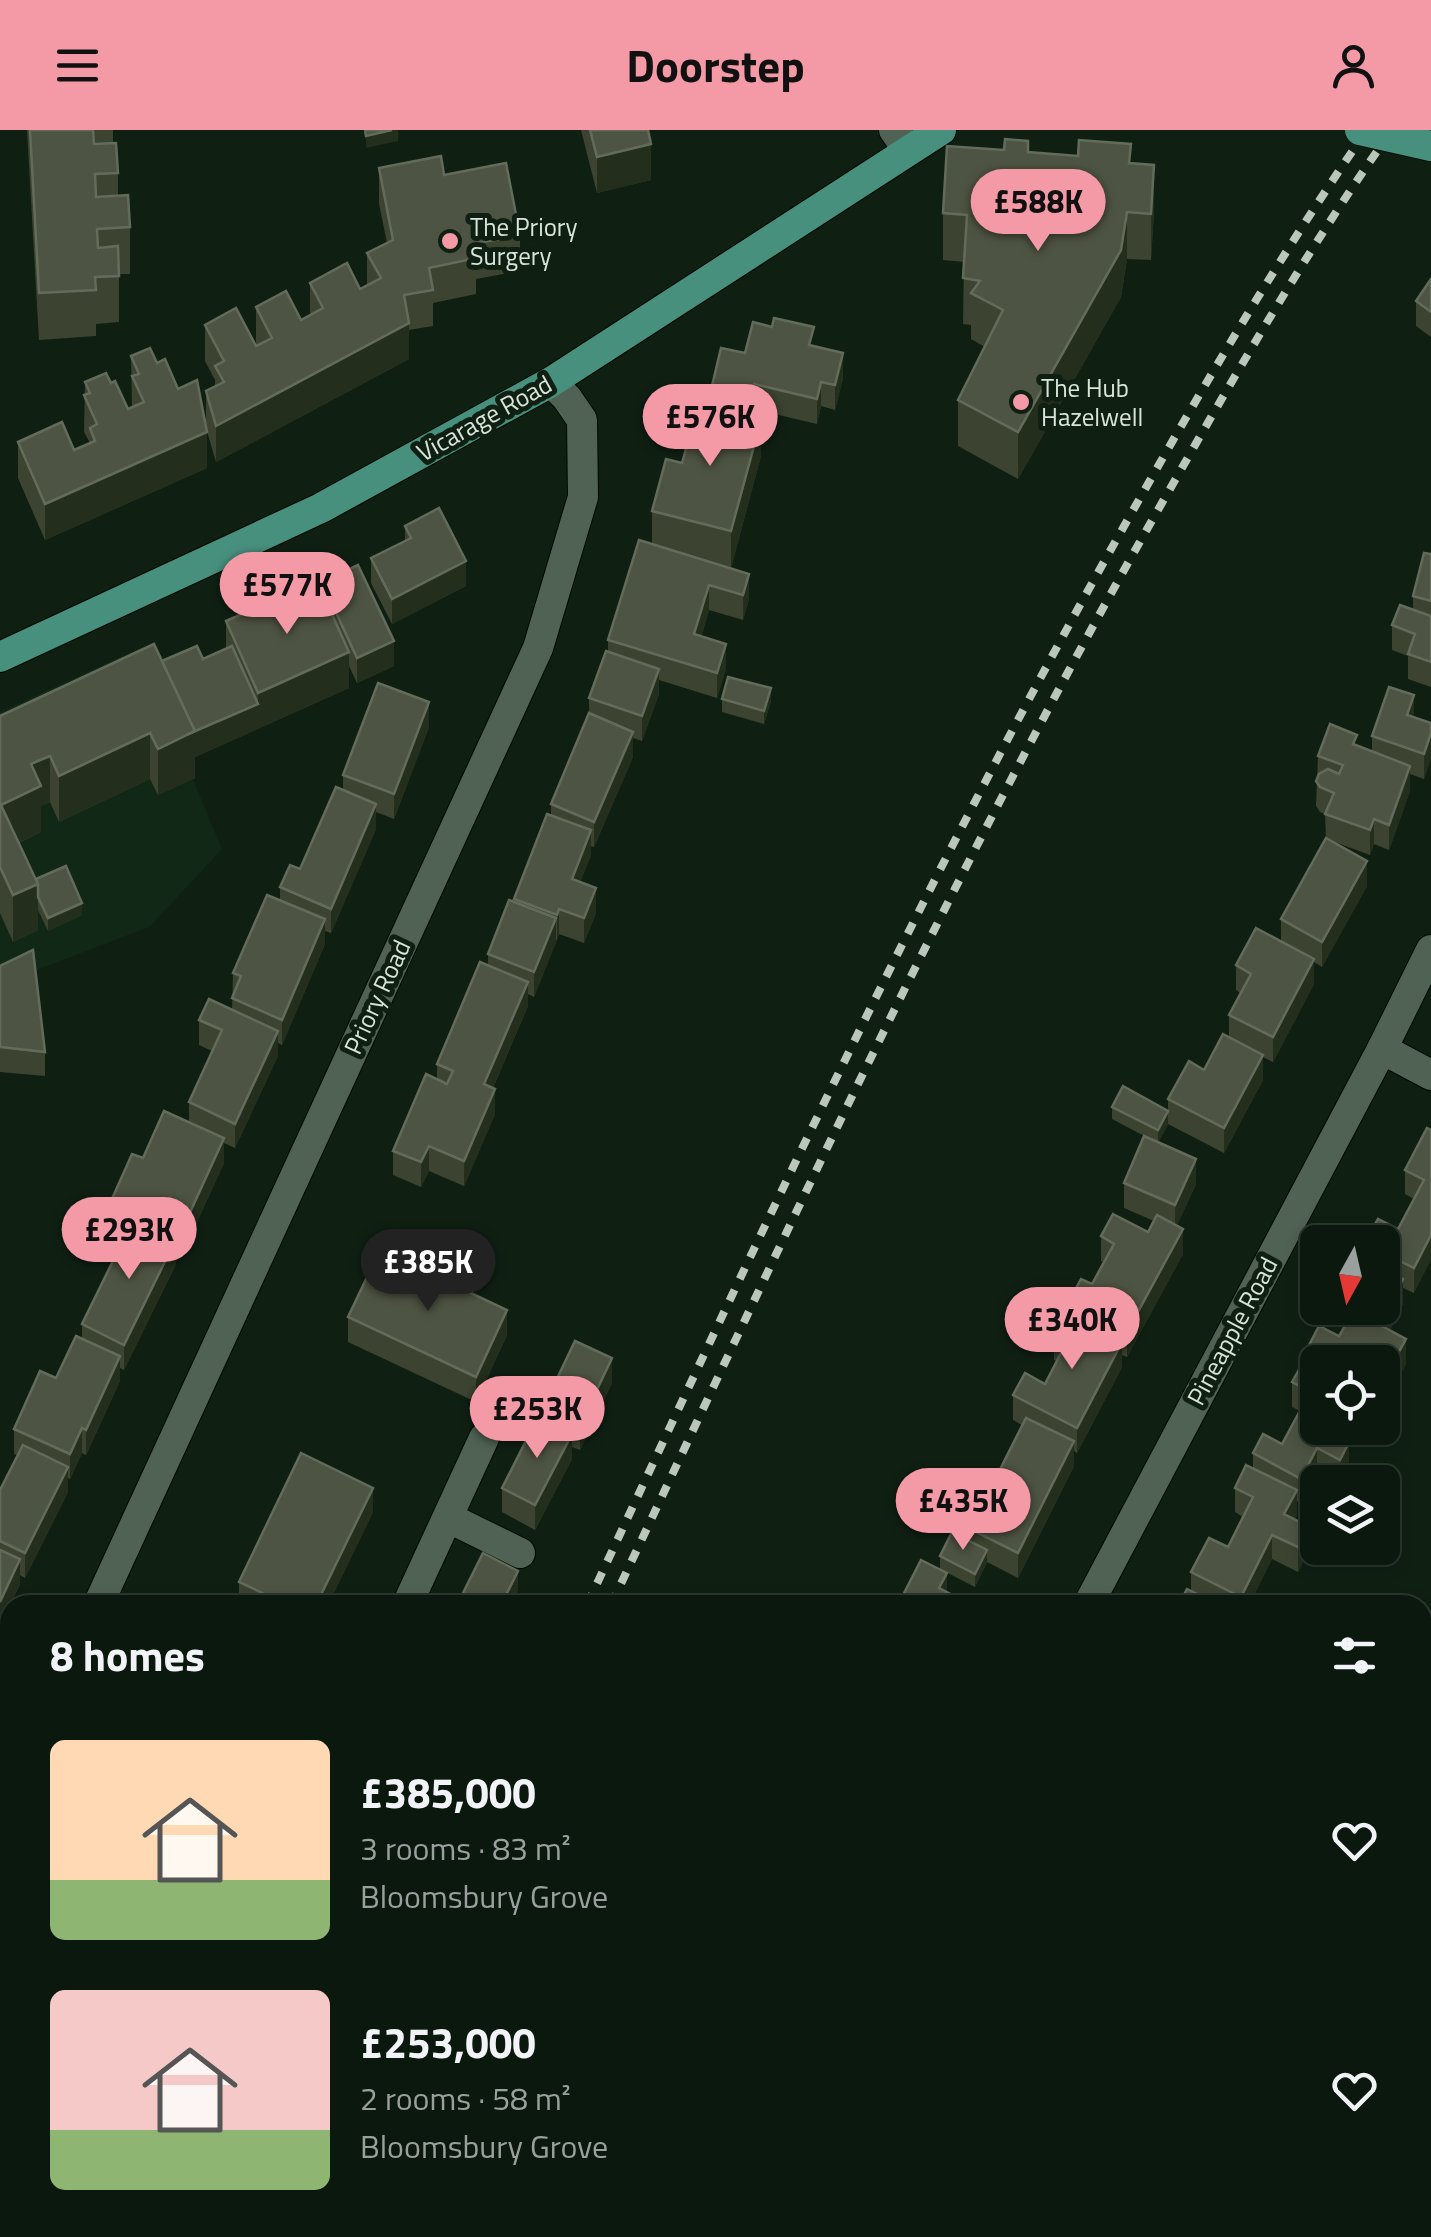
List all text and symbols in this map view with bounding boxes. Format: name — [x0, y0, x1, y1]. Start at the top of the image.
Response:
text: Doorstep — [626, 31, 805, 99]
icon: menu — [50, 38, 105, 93]
icon: person — [1326, 38, 1381, 93]
pin: £588K — [968, 169, 1108, 254]
text: £588K — [993, 177, 1083, 225]
place label: The Priory Surgery — [470, 208, 578, 275]
marker: The Priory Surgery — [439, 230, 461, 252]
street label: Vicarage Road — [409, 365, 559, 471]
place label: The Hub Hazelwell — [1041, 369, 1143, 436]
pin: £576K — [640, 384, 780, 469]
marker: The Hub Hazelwell — [1010, 391, 1032, 413]
text: £576K — [665, 392, 755, 440]
pin: £577K — [217, 552, 357, 637]
text: £577K — [242, 560, 332, 608]
street label: Priory Road — [334, 933, 420, 1061]
pin: £293K — [59, 1197, 199, 1282]
text: £293K — [84, 1205, 174, 1253]
north arrow — [1300, 1225, 1400, 1325]
map controls — [1300, 1225, 1400, 1565]
pin: £385K — [358, 1229, 498, 1314]
text: £385K — [383, 1237, 473, 1285]
street label: Pineapple Road — [1177, 1250, 1287, 1412]
pin: £340K — [1002, 1287, 1142, 1372]
text: £340K — [1027, 1295, 1117, 1343]
button: locate — [1300, 1345, 1400, 1445]
pin: £253K — [467, 1376, 607, 1461]
text: £253K — [492, 1384, 582, 1432]
button: layers — [1300, 1465, 1400, 1565]
pin: £435K — [893, 1468, 1033, 1553]
text: £435K — [918, 1476, 1008, 1524]
text: 8 homes — [50, 1623, 205, 1687]
icon: filters — [1327, 1628, 1382, 1683]
text: £385,000 — [360, 1760, 536, 1824]
icon: home — [130, 1780, 250, 1900]
icon: heart — [1327, 1813, 1382, 1868]
text: 3 rooms · 83 m² — [360, 1824, 571, 1872]
text: Bloomsbury Grove — [360, 1872, 608, 1920]
text: £253,000 — [360, 2010, 536, 2074]
icon: home — [130, 2030, 250, 2150]
icon: heart — [1327, 2063, 1382, 2118]
text: 2 rooms · 58 m² — [360, 2074, 571, 2122]
text: Bloomsbury Grove — [360, 2122, 608, 2170]

